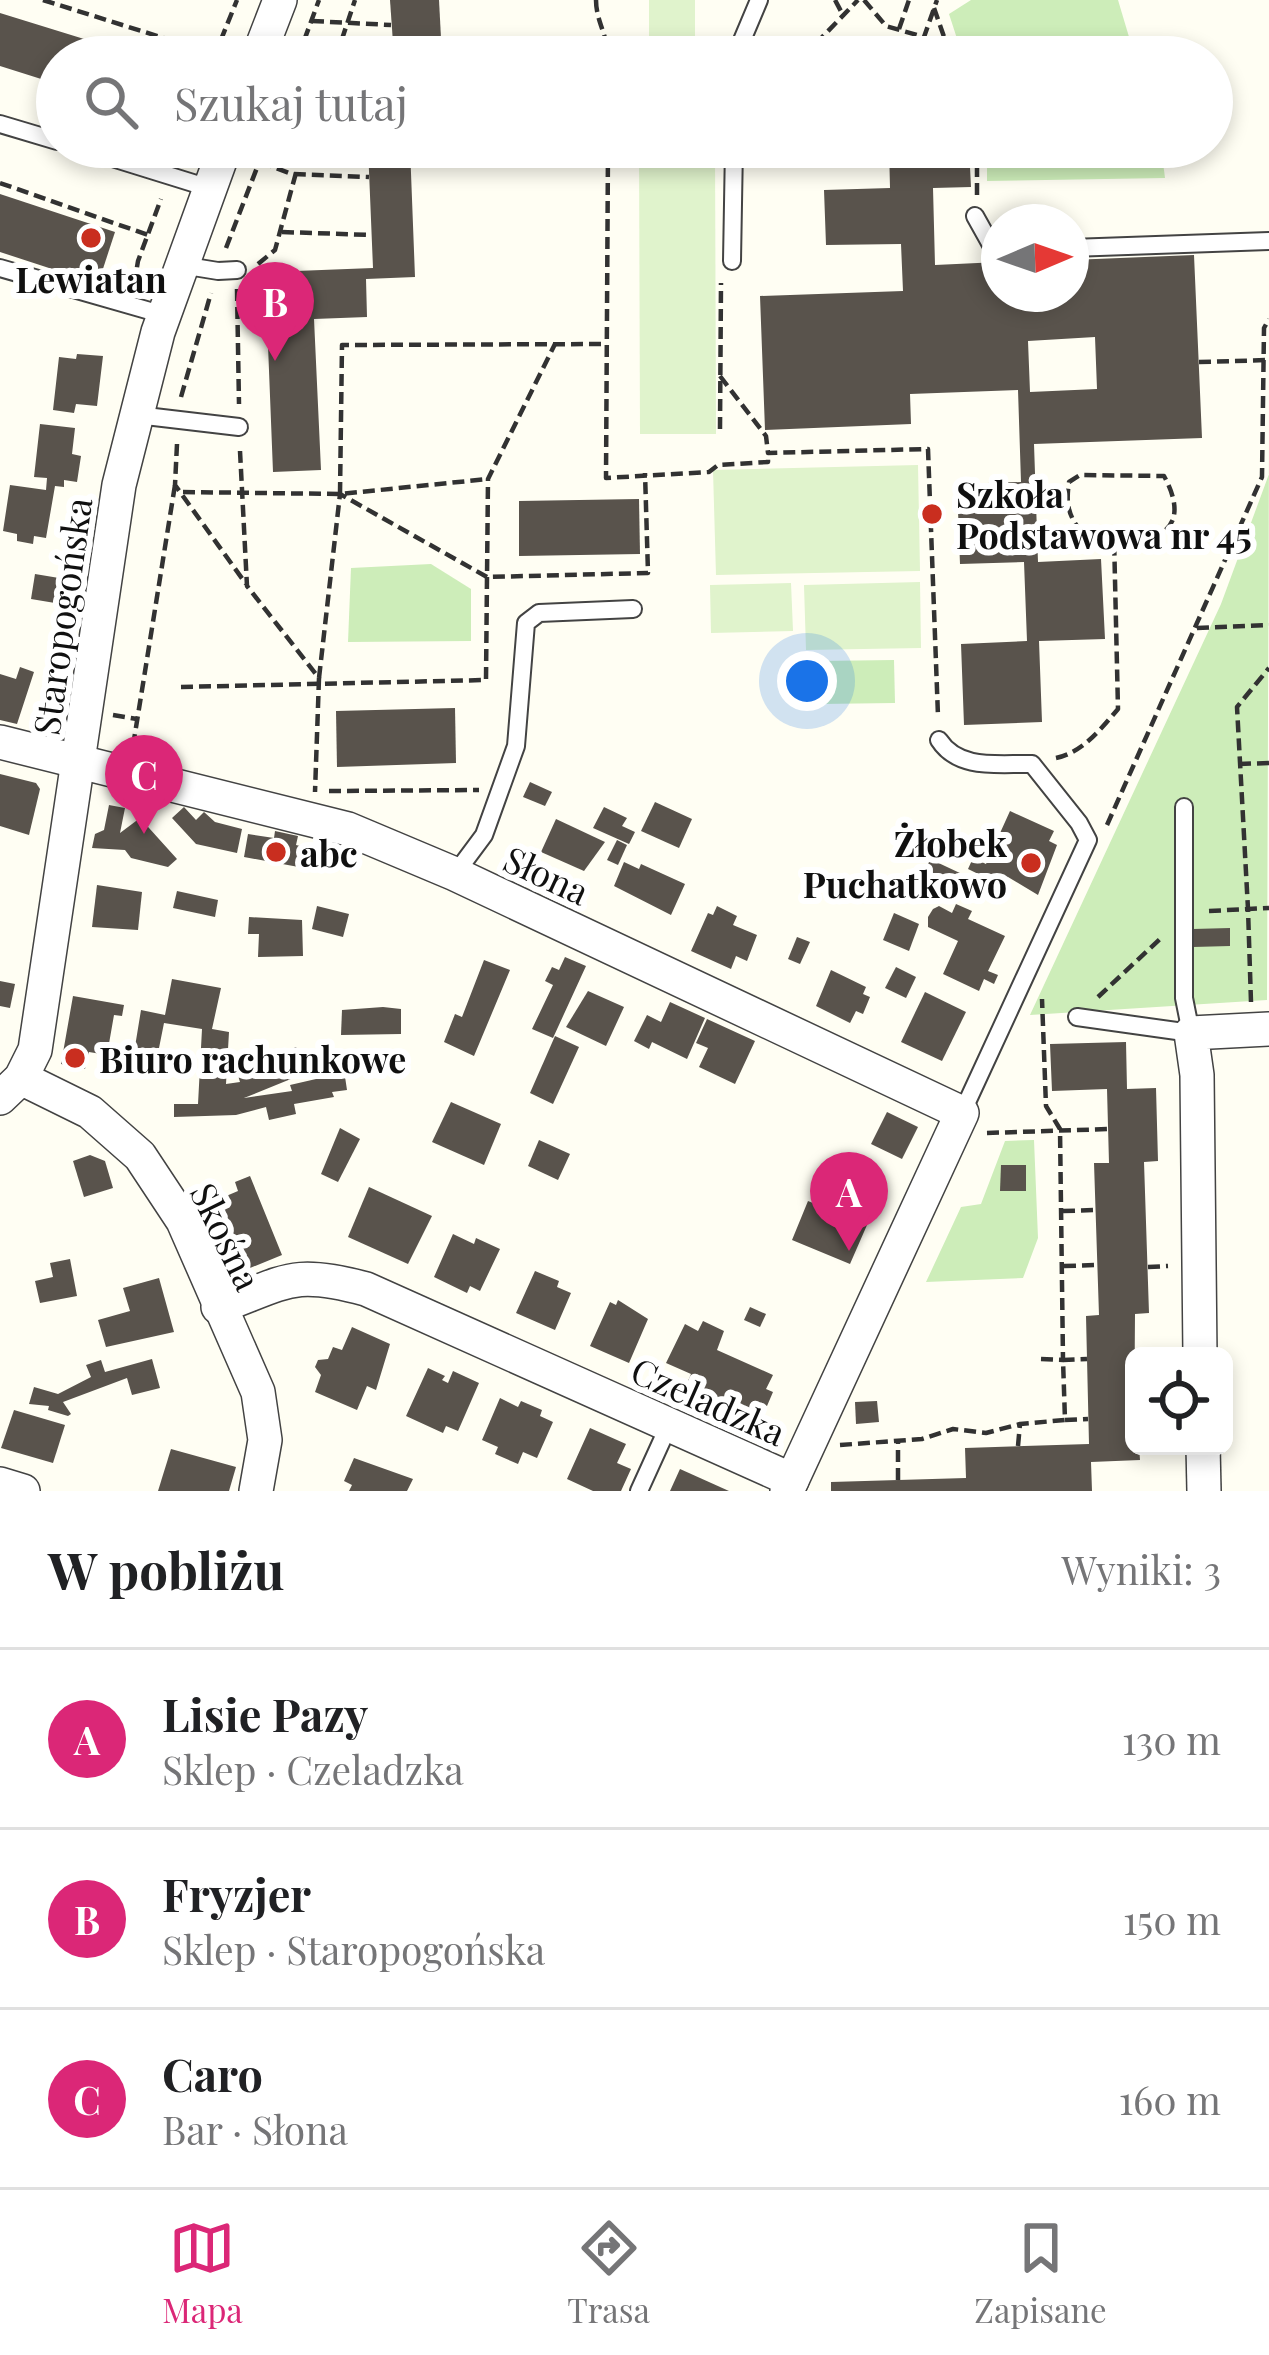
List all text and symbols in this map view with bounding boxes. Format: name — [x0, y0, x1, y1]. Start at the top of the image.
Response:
search box — [36, 36, 1233, 168]
icon: search — [78, 69, 144, 135]
text: Szukaj tutaj — [174, 72, 408, 132]
north arrow — [981, 204, 1089, 312]
marker: Lewiatan — [78, 225, 104, 251]
place label: Lewiatan — [15, 254, 167, 302]
pin: B — [236, 262, 314, 361]
place label: Szkoła Podstawowa nr 45 — [956, 469, 1252, 558]
street label: Staropogońska — [21, 494, 101, 738]
marker: Szkoła Podstawowa nr 45 — [919, 501, 945, 527]
your location — [777, 651, 837, 711]
pin: C — [105, 735, 183, 834]
place label: Żłobek Puchatkowo — [803, 818, 1008, 907]
place label: abc — [300, 828, 358, 876]
street label: Słona — [497, 834, 597, 914]
marker: abc — [263, 839, 289, 865]
marker: Żłobek Puchatkowo — [1018, 850, 1044, 876]
place label: Biuro rachunkowe — [99, 1034, 407, 1082]
marker: Biuro rachunkowe — [62, 1045, 88, 1071]
pin: A — [810, 1152, 888, 1251]
street label: Skośna — [181, 1174, 273, 1298]
street label: Czeladzka — [624, 1345, 794, 1455]
map controls — [1125, 1347, 1233, 1455]
button: locate — [1125, 1347, 1233, 1455]
text: W pobliżu — [48, 1535, 284, 1603]
text: Wyniki: 3 — [1062, 1543, 1221, 1595]
text: Lisie Pazy — [162, 1683, 368, 1743]
text: A — [74, 1713, 100, 1765]
text: 130 m — [1122, 1713, 1221, 1765]
text: Sklep · Czeladzka — [162, 1743, 464, 1795]
text: Fryzjer — [162, 1863, 311, 1923]
text: B — [74, 1893, 100, 1945]
text: 150 m — [1123, 1893, 1221, 1945]
text: Sklep · Staropogońska — [162, 1923, 545, 1975]
text: Caro — [162, 2043, 263, 2103]
text: C — [73, 2073, 101, 2125]
text: 160 m — [1119, 2073, 1221, 2125]
text: Bar · Słona — [162, 2103, 348, 2155]
tab: Mapa — [162, 2215, 243, 2331]
tab: Trasa — [567, 2215, 650, 2331]
tab: Zapisane — [974, 2215, 1107, 2331]

